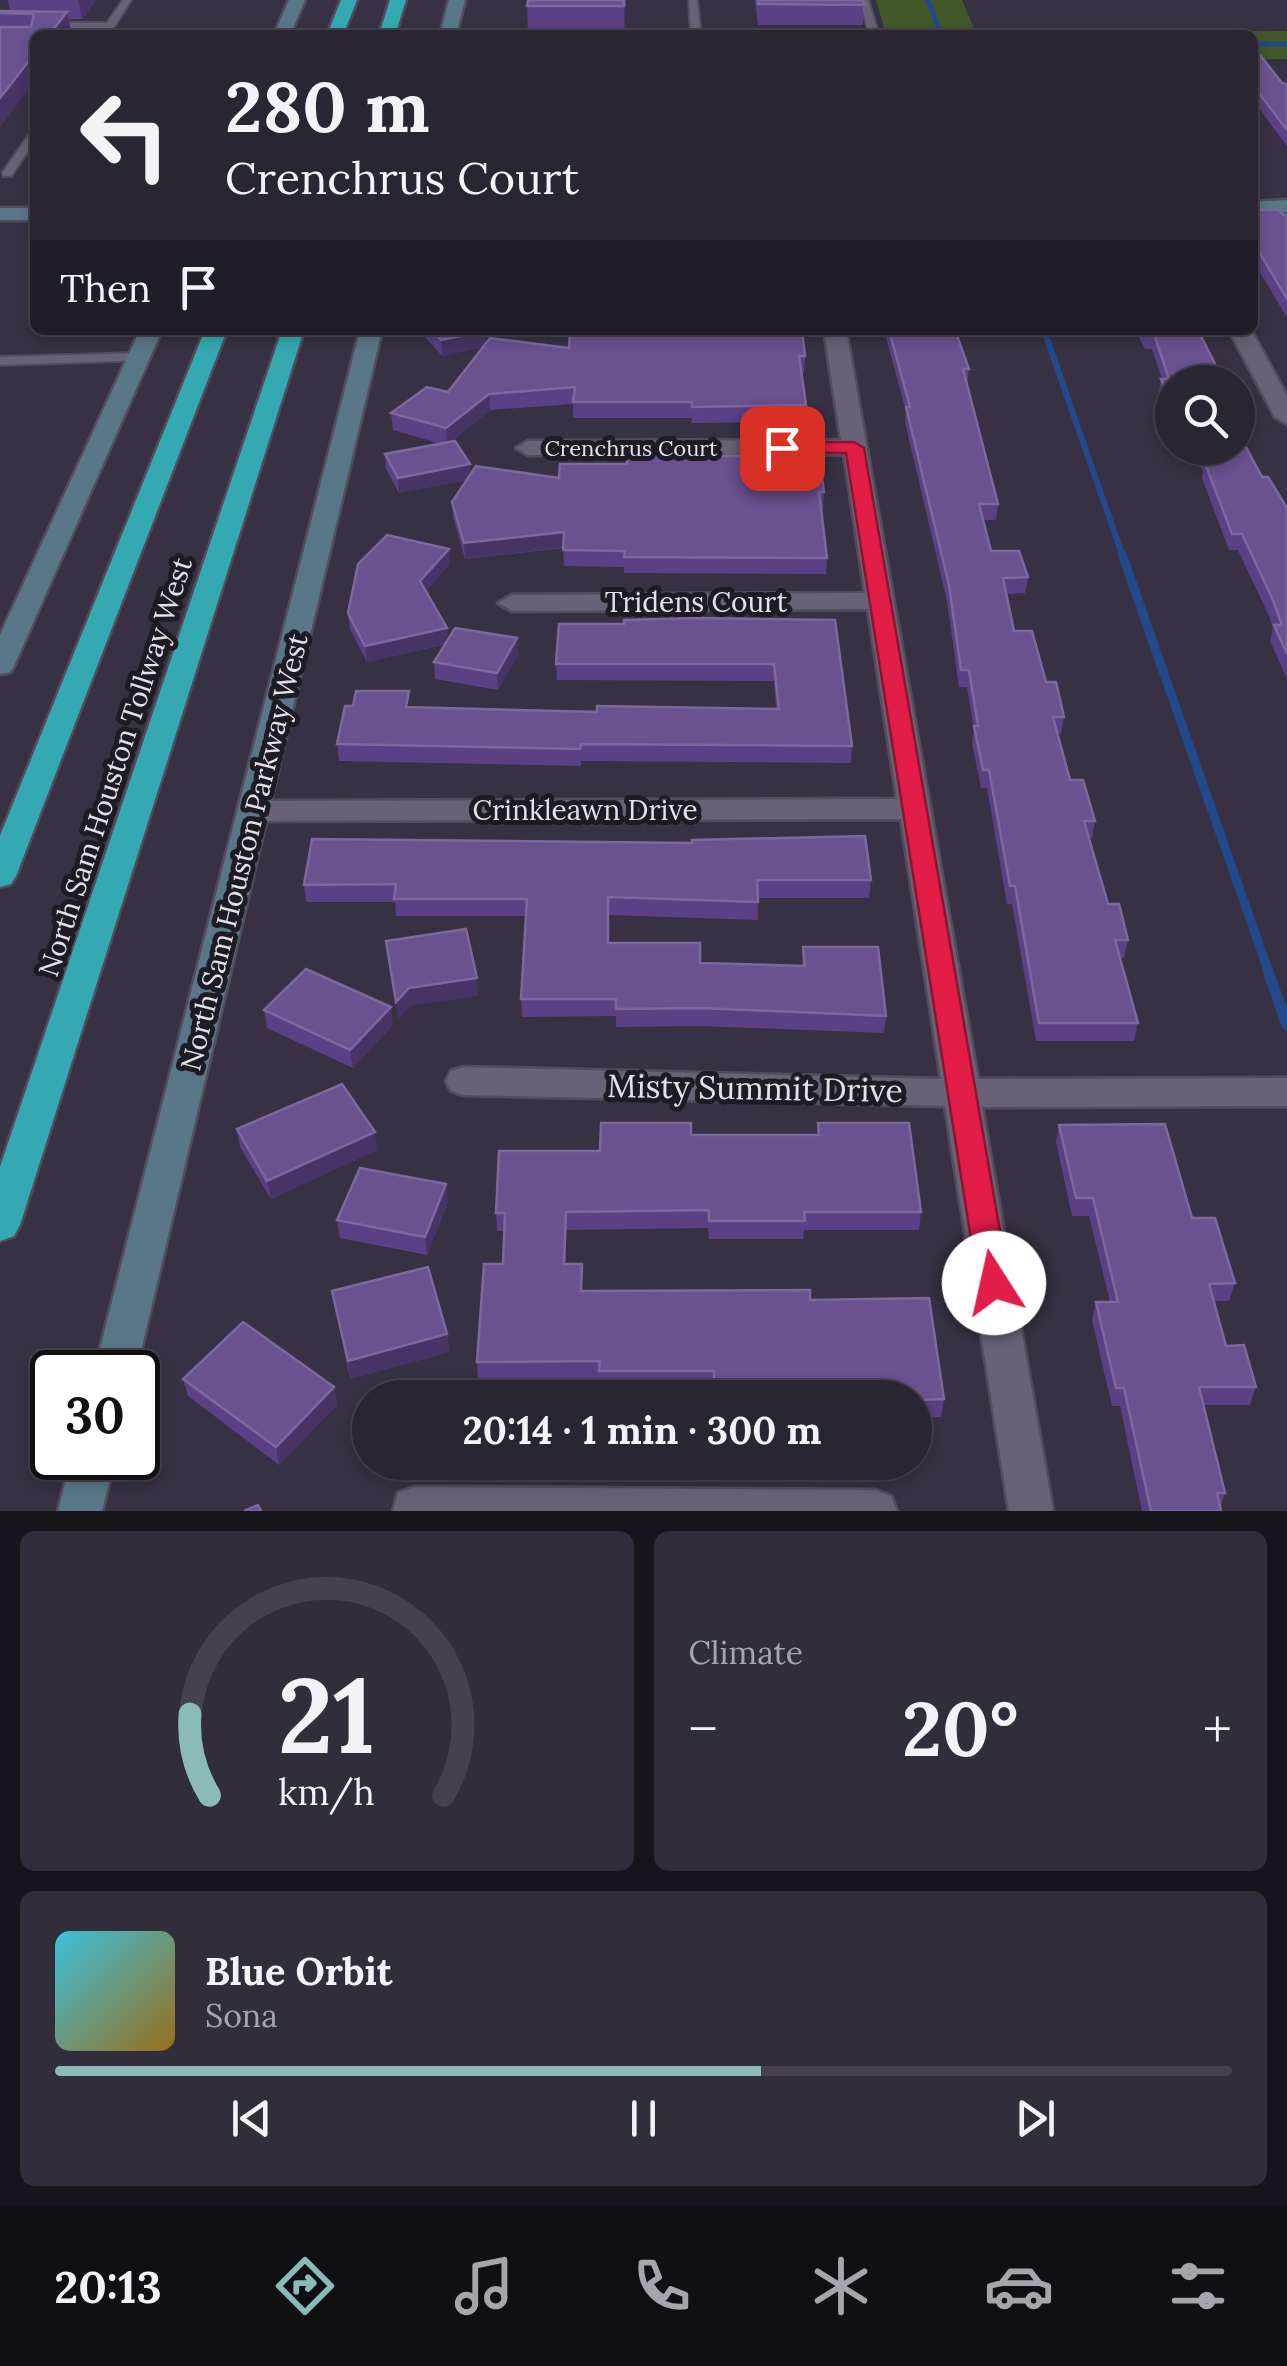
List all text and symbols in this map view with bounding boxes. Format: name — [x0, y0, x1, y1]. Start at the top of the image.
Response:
text: 280 m — [225, 62, 430, 151]
icon: left — [60, 70, 190, 200]
text: Crenchrus Court — [225, 149, 579, 206]
icon: arrive — [171, 260, 226, 315]
text: Then — [60, 264, 151, 312]
map controls — [1155, 365, 1255, 465]
button: search — [1155, 365, 1255, 465]
pin — [740, 406, 825, 491]
icon: arrive — [755, 421, 810, 476]
street label: Crenchrus Court — [544, 434, 718, 462]
street label: North Sam Houston Tollway West — [30, 553, 200, 981]
street label: Tridens Court — [605, 584, 787, 620]
street label: North Sam Houston Parkway West — [172, 630, 316, 1074]
street label: Crinkleawn Drive — [472, 792, 698, 828]
street label: Misty Summit Drive — [607, 1065, 903, 1111]
position arrow — [942, 1231, 1046, 1335]
speed limit sign: 30 — [30, 1350, 160, 1480]
text: 20:14 · 1 min · 300 m — [463, 1406, 821, 1454]
text: Climate — [689, 1632, 803, 1673]
text: 21 — [278, 1648, 376, 1781]
text: 20° — [902, 1681, 1018, 1777]
text: − — [689, 1694, 718, 1764]
text: + — [1203, 1694, 1232, 1764]
text: km/h — [278, 1769, 375, 1815]
text: Blue Orbit — [205, 1947, 392, 1995]
text: Sona — [205, 1995, 278, 2036]
icon: previous — [224, 2091, 279, 2146]
icon: pause — [616, 2091, 671, 2146]
icon: next — [1008, 2091, 1063, 2146]
icon: directions — [270, 2251, 340, 2321]
icon: music — [449, 2251, 519, 2321]
icon: phone — [627, 2251, 697, 2321]
icon: climate — [806, 2251, 876, 2321]
icon: car — [984, 2251, 1054, 2321]
icon: filters — [1163, 2251, 1233, 2321]
text: 20:13 — [54, 2258, 162, 2315]

